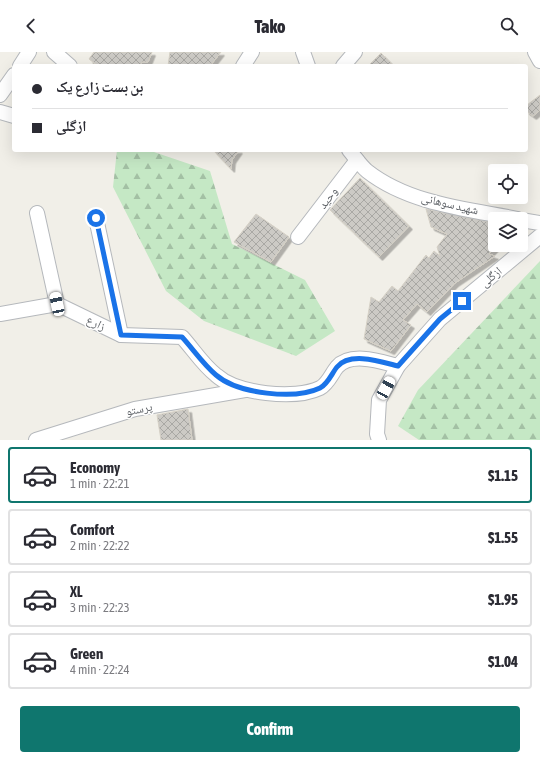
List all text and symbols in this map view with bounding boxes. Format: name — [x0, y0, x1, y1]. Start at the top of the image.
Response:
icon: back — [20, 15, 42, 37]
icon: search — [498, 15, 520, 37]
text: Tako — [254, 16, 286, 37]
text: بن بست زارع یک — [56, 78, 143, 95]
text: ازگلی — [56, 117, 87, 134]
map controls — [488, 164, 528, 252]
button: locate — [488, 164, 528, 204]
street label: وحید — [315, 184, 341, 212]
street label: شهید سوهانی — [420, 191, 480, 218]
route start — [87, 209, 105, 227]
button: layers — [488, 212, 528, 252]
street label: ازگلی — [477, 264, 505, 290]
car — [49, 291, 65, 317]
route end — [453, 292, 471, 310]
street label: زارع — [84, 312, 108, 335]
car — [375, 375, 397, 401]
street label: پرستو — [124, 399, 154, 419]
icon: car — [22, 457, 58, 493]
text: Economy — [70, 459, 120, 476]
text: $1.15 — [488, 467, 518, 484]
text: 1 min · 22:21 — [70, 476, 130, 491]
icon: car — [22, 519, 58, 555]
text: Comfort — [70, 521, 114, 538]
text: $1.55 — [488, 529, 518, 546]
text: 2 min · 22:22 — [70, 538, 130, 553]
icon: car — [22, 581, 58, 617]
text: XL — [70, 583, 83, 600]
text: $1.95 — [488, 591, 518, 608]
text: 3 min · 22:23 — [70, 600, 130, 615]
icon: car — [22, 643, 58, 679]
text: Green — [70, 645, 103, 662]
text: $1.04 — [488, 653, 518, 670]
text: 4 min · 22:24 — [70, 662, 130, 677]
button: Confirm — [20, 706, 520, 752]

